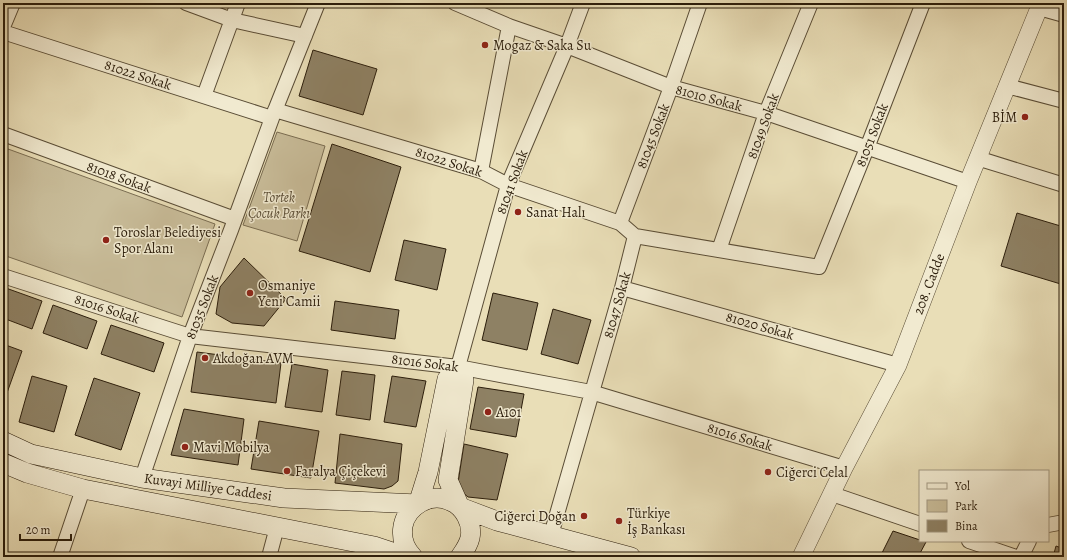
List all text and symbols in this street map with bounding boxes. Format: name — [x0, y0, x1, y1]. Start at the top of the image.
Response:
place label: Mogaz & Saka Su — [493, 36, 592, 55]
marker: Mogaz & Saka Su — [480, 40, 490, 50]
street label: 81022 Sokak — [102, 55, 174, 95]
street label: 81010 Sokak — [674, 80, 744, 116]
street label: 81049 Sokak — [742, 90, 784, 162]
street label: 81051 Sokak — [851, 100, 893, 170]
street label: 81045 Sokak — [632, 101, 674, 171]
place label: BİM — [992, 108, 1017, 127]
marker: BİM — [1020, 112, 1030, 122]
street label: 81022 Sokak — [413, 142, 485, 182]
street label: 81041 Sokak — [492, 147, 532, 217]
street label: 81018 Sokak — [84, 157, 154, 198]
park label: Tortek Çocuk Parkı — [248, 188, 310, 223]
place label: Sanat Halı — [526, 203, 585, 222]
marker: Sanat Halı — [513, 207, 523, 217]
place label: Toroslar Belediyesi Spor Alanı — [114, 223, 221, 258]
marker: Toroslar Belediyesi Spor Alanı — [101, 235, 111, 245]
street label: 208. Cadde — [909, 251, 949, 317]
street label: 81047 Sokak — [598, 270, 636, 340]
street label: 81035 Sokak — [181, 272, 223, 342]
place label: Osmaniye Yeni Camii — [257, 276, 321, 311]
marker: Osmaniye Yeni Camii — [245, 288, 255, 298]
street label: 81016 Sokak — [72, 290, 142, 328]
street label: 81020 Sokak — [724, 307, 796, 345]
place label: Akdoğan AVM — [212, 349, 294, 368]
street label: 81016 Sokak — [390, 349, 460, 377]
marker: Akdoğan AVM — [200, 353, 210, 363]
place label: A101 — [495, 403, 521, 422]
marker: A101 — [483, 407, 493, 417]
street label: 81016 Sokak — [705, 418, 775, 456]
place label: Mavi Mobilya — [193, 438, 270, 457]
marker: Mavi Mobilya — [180, 442, 190, 452]
place label: Faralya Çiçekevi — [295, 462, 386, 481]
place label: Ciğerci Celal — [776, 463, 848, 482]
marker: Faralya Çiçekevi — [282, 466, 292, 476]
marker: Ciğerci Celal — [763, 467, 773, 477]
street label: Kuvayi Milliye Caddesi — [143, 469, 273, 505]
legend — [919, 470, 1049, 542]
text: Yol — [954, 478, 970, 494]
text: Park — [955, 498, 978, 514]
place label: Türkiye İş Bankası — [627, 504, 686, 539]
place label: Ciğerci Doğan — [495, 507, 576, 526]
marker: Ciğerci Doğan — [579, 511, 589, 521]
scale bar — [20, 516, 71, 542]
marker: Türkiye İş Bankası — [614, 516, 624, 526]
text: Bina — [955, 518, 978, 534]
text: 20 m — [26, 522, 50, 538]

